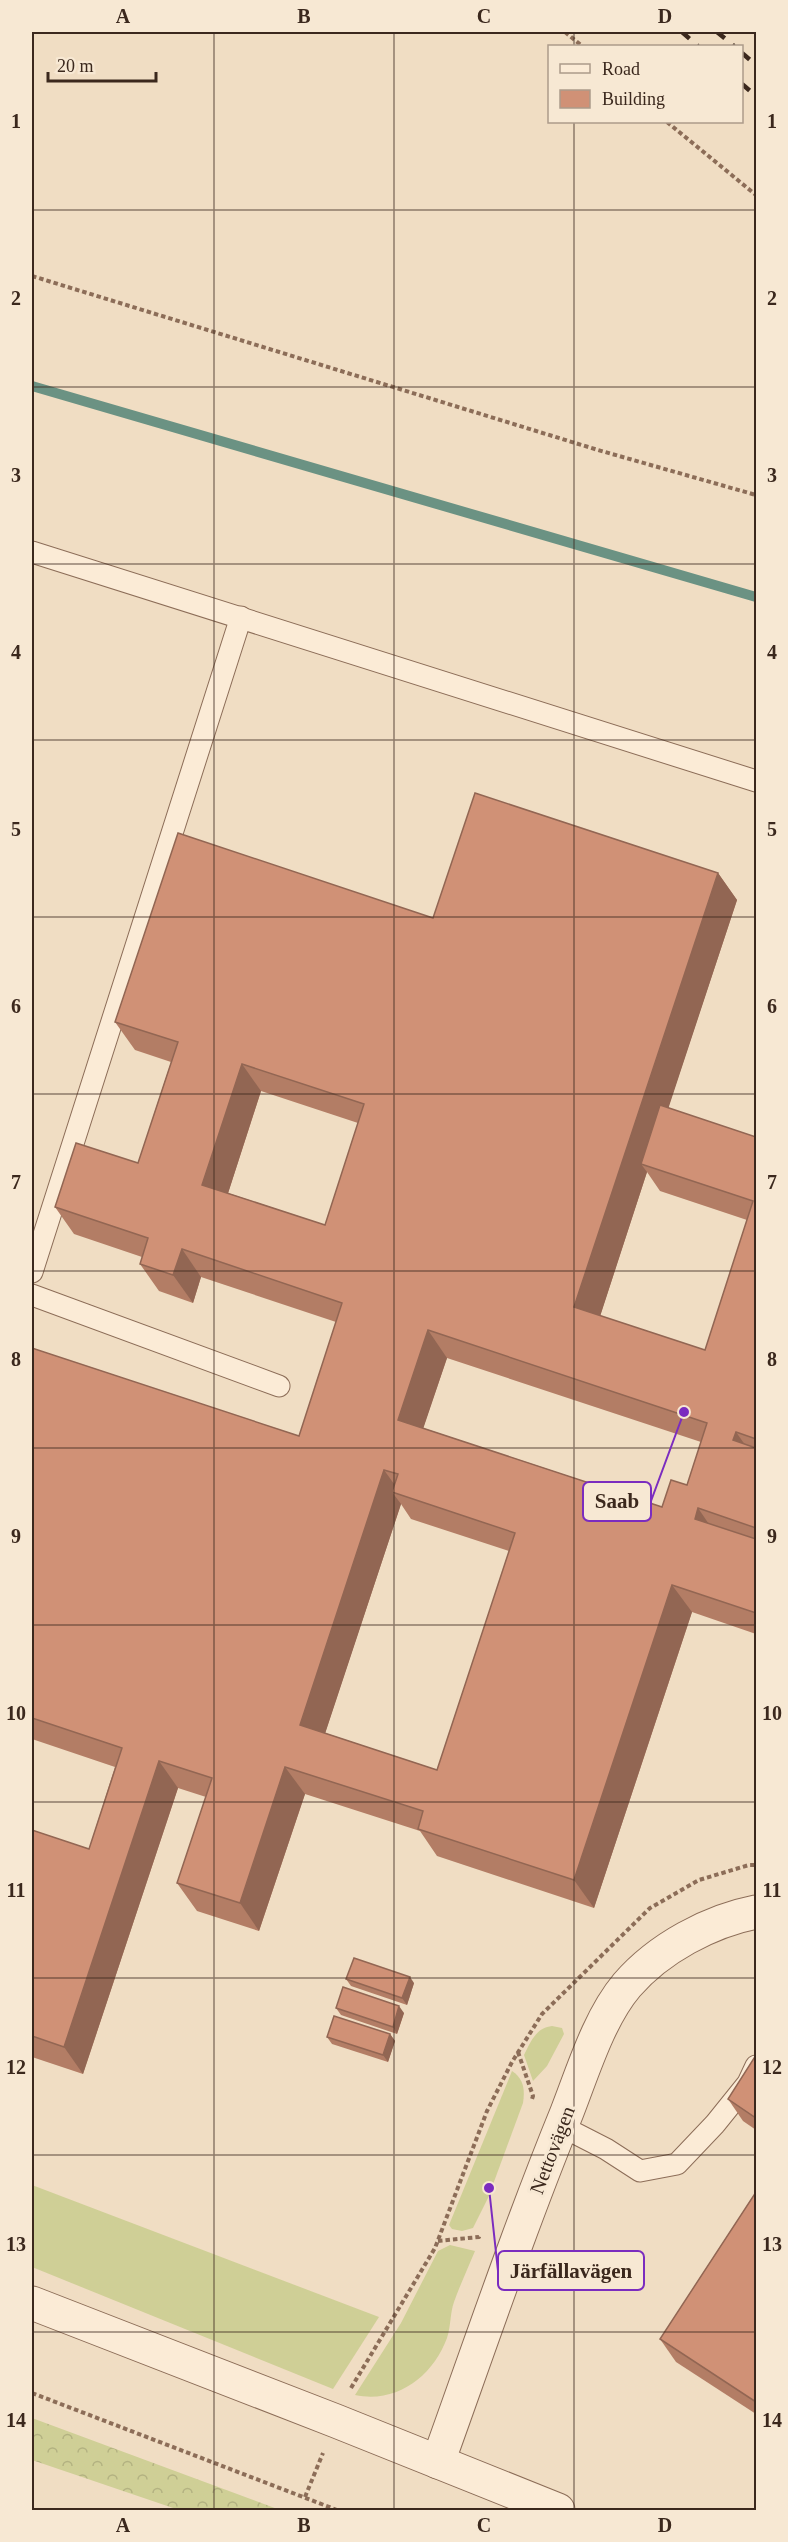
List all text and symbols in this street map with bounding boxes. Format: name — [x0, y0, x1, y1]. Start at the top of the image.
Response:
text: A — [116, 5, 131, 27]
text: B — [297, 5, 311, 27]
text: C — [477, 5, 491, 27]
text: D — [658, 5, 672, 27]
scale bar — [48, 45, 156, 83]
legend — [548, 45, 743, 123]
text: 20 m — [57, 56, 94, 76]
text: Road — [602, 59, 640, 79]
text: Building — [602, 89, 665, 109]
text: 1 — [11, 110, 21, 132]
text: 1 — [767, 110, 777, 132]
text: 2 — [11, 287, 21, 309]
text: 2 — [767, 287, 777, 309]
text: 3 — [11, 464, 21, 486]
text: 3 — [767, 464, 777, 486]
text: 4 — [11, 641, 21, 663]
text: 4 — [767, 641, 777, 663]
text: 5 — [11, 818, 21, 840]
text: 5 — [767, 818, 777, 840]
text: 6 — [11, 995, 21, 1017]
text: 6 — [767, 995, 777, 1017]
text: 7 — [11, 1171, 21, 1193]
text: 7 — [767, 1171, 777, 1193]
text: 8 — [11, 1348, 21, 1370]
text: 8 — [767, 1348, 777, 1370]
callout: Saab — [583, 1482, 651, 1521]
text: Saab — [595, 1489, 639, 1513]
text: 9 — [11, 1525, 21, 1547]
text: 9 — [767, 1525, 777, 1547]
text: 10 — [6, 1702, 26, 1724]
text: 10 — [762, 1702, 782, 1724]
text: 11 — [7, 1879, 25, 1901]
text: 11 — [763, 1879, 781, 1901]
text: 12 — [6, 2056, 26, 2078]
text: 12 — [762, 2056, 782, 2078]
street label: Nettovägen — [525, 2103, 580, 2197]
text: 13 — [6, 2233, 26, 2255]
text: 13 — [762, 2233, 782, 2255]
callout: Järfällavägen — [498, 2251, 644, 2290]
text: Järfällavägen — [510, 2259, 633, 2283]
text: 14 — [6, 2409, 26, 2431]
text: 14 — [762, 2409, 782, 2431]
text: A — [116, 2514, 131, 2536]
text: B — [297, 2514, 311, 2536]
text: C — [477, 2514, 491, 2536]
text: D — [658, 2514, 672, 2536]

